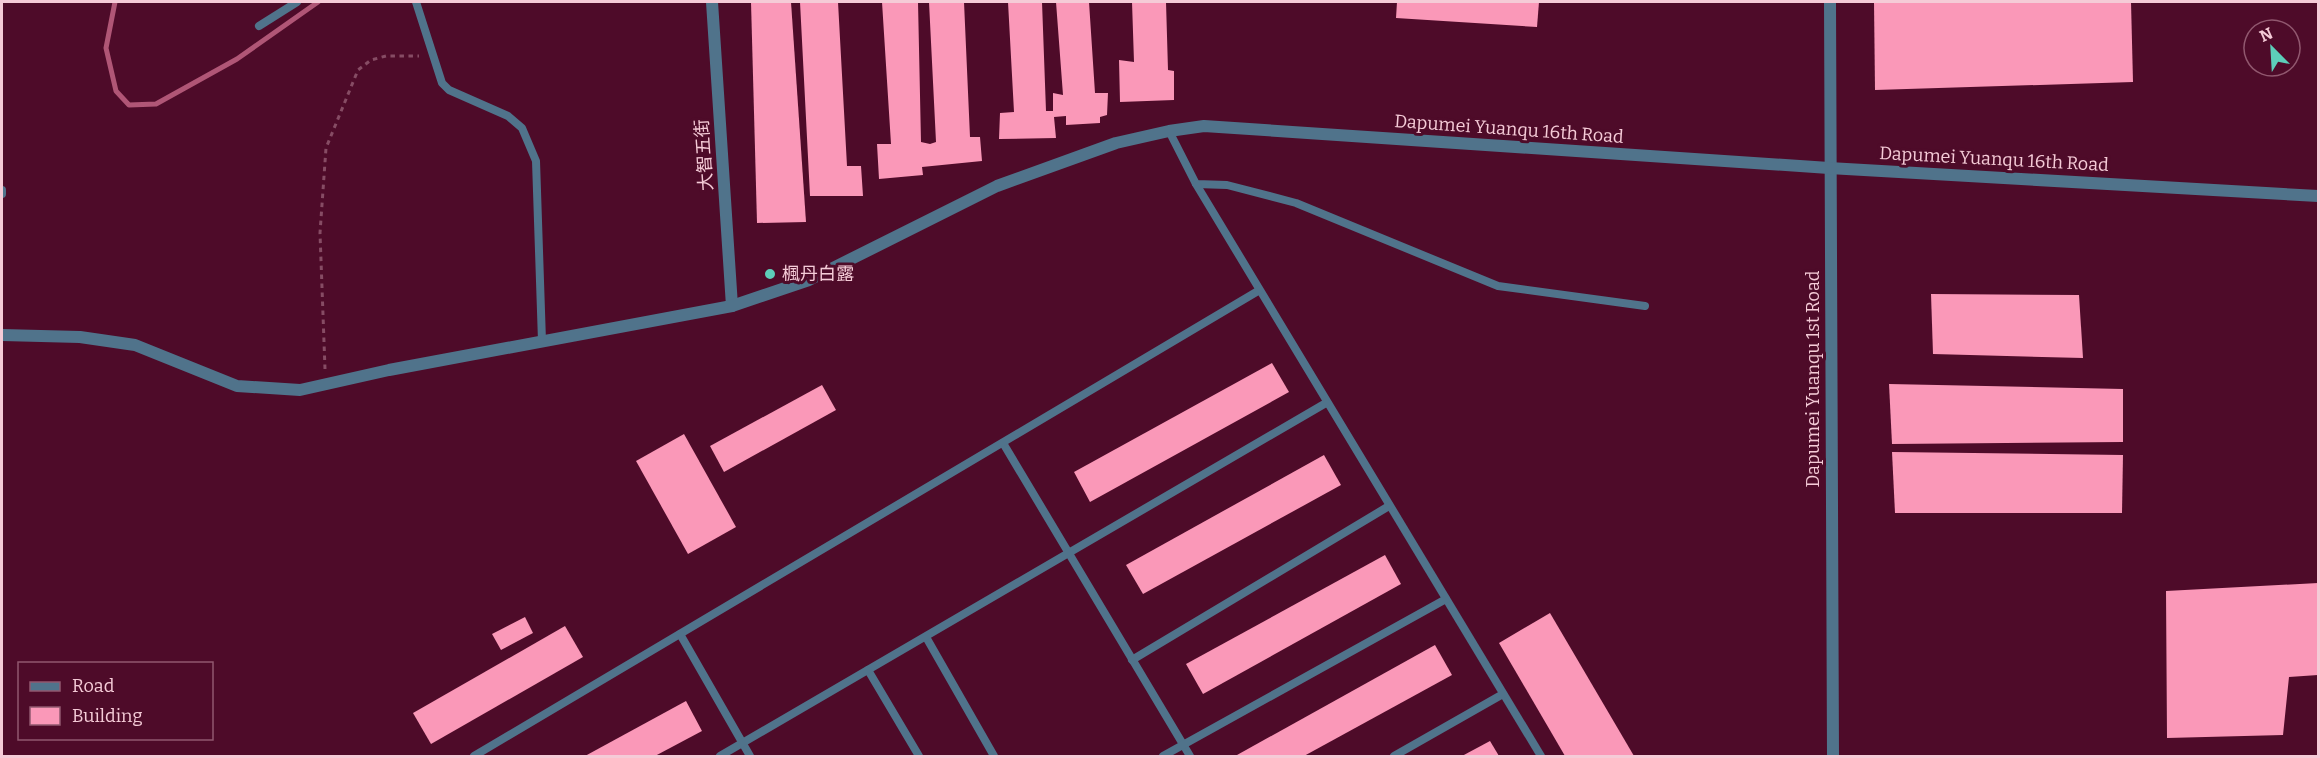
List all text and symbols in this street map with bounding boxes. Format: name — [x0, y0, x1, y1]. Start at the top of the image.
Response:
north arrow — [2242, 18, 2302, 78]
text: N — [2257, 24, 2276, 46]
street label: Dapumei Yuanqu 16th Road — [1394, 110, 1625, 148]
street label: 大智五街 — [691, 118, 717, 192]
street label: Dapumei Yuanqu 16th Road — [1879, 142, 2110, 176]
place label: 楓丹白露 — [782, 263, 854, 285]
marker: 楓丹白露 — [763, 267, 777, 281]
street label: Dapumei Yuanqu 1st Road — [1802, 270, 1824, 487]
legend — [18, 662, 213, 740]
text: Road — [72, 675, 115, 697]
text: Building — [72, 705, 143, 727]

